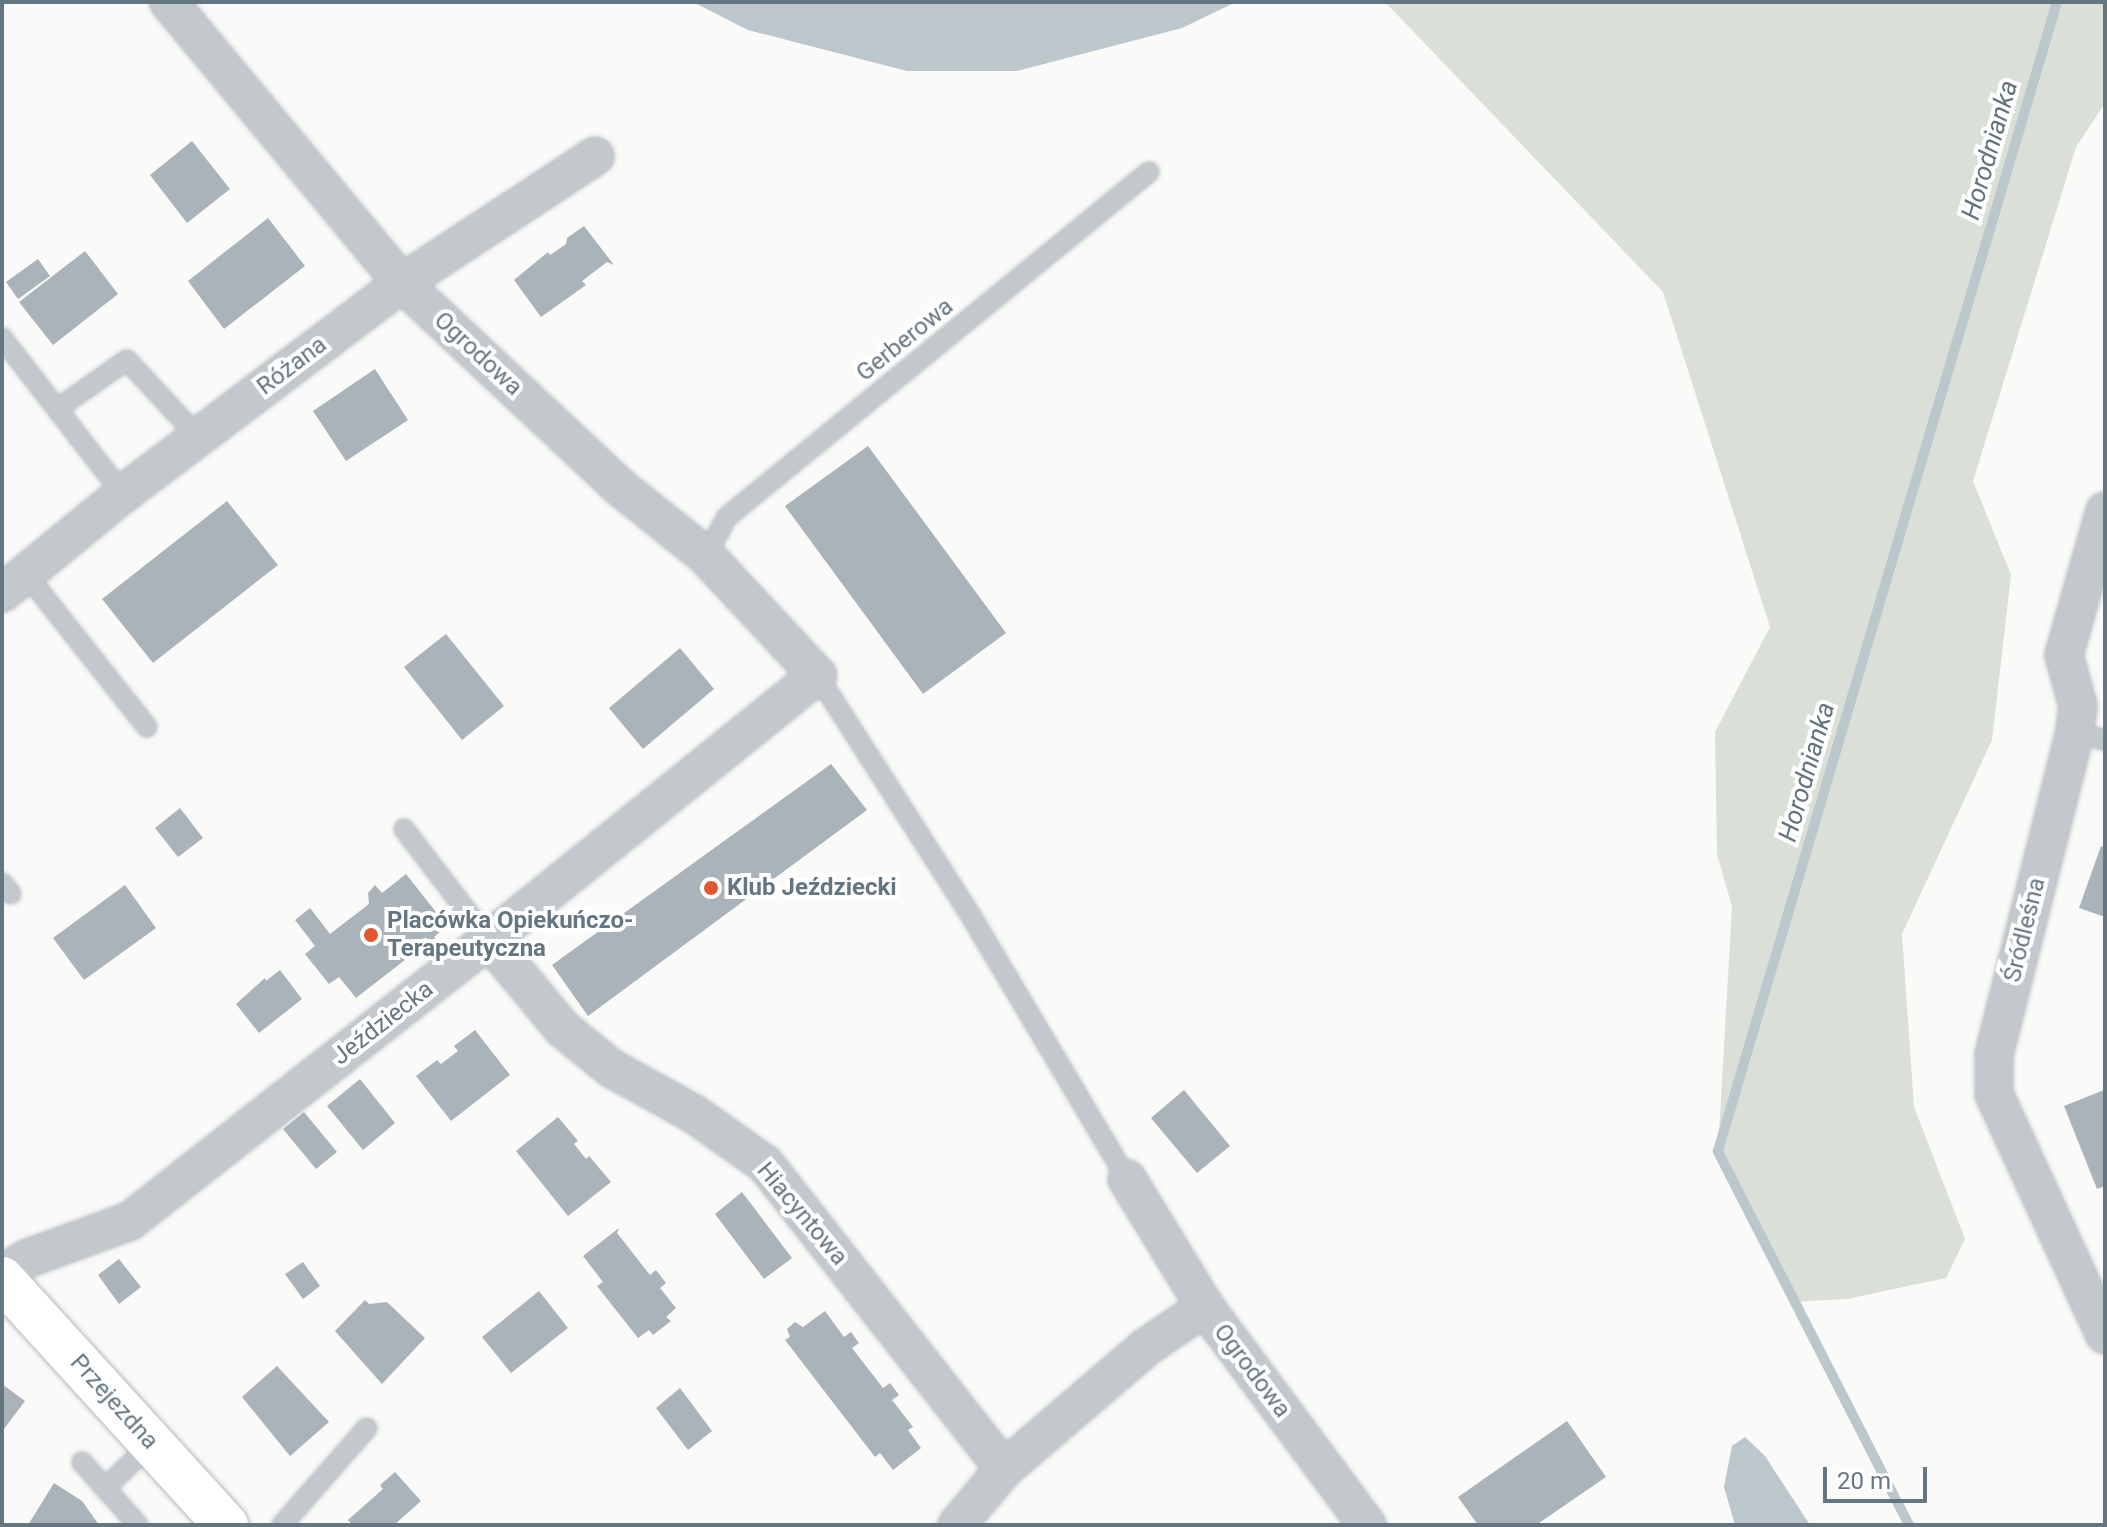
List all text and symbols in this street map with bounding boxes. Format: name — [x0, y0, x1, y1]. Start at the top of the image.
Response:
water label: Horodnianka — [1955, 77, 2025, 223]
street label: Gerberowa — [851, 292, 959, 388]
street label: Ogrodowa — [428, 306, 528, 402]
street label: Różana — [252, 331, 332, 401]
water label: Horodnianka — [1772, 699, 1842, 845]
place label: Klub Jeździecki — [727, 874, 897, 902]
street label: Śródleśna — [1998, 875, 2052, 985]
marker: Klub Jeździecki — [702, 879, 720, 897]
place label: Placówka Opiekuńczo- Terapeutyczna — [387, 907, 634, 963]
marker: Placówka Opiekuńczo- Terapeutyczna — [362, 926, 380, 944]
street label: Jeździecka — [327, 975, 439, 1071]
street label: Hiacyntowa — [751, 1157, 853, 1271]
street label: Ogrodowa — [1207, 1318, 1297, 1424]
street label: Przejezdna — [64, 1349, 164, 1455]
scale bar — [1827, 1451, 1931, 1501]
text: 20 m — [1837, 1467, 1891, 1495]

